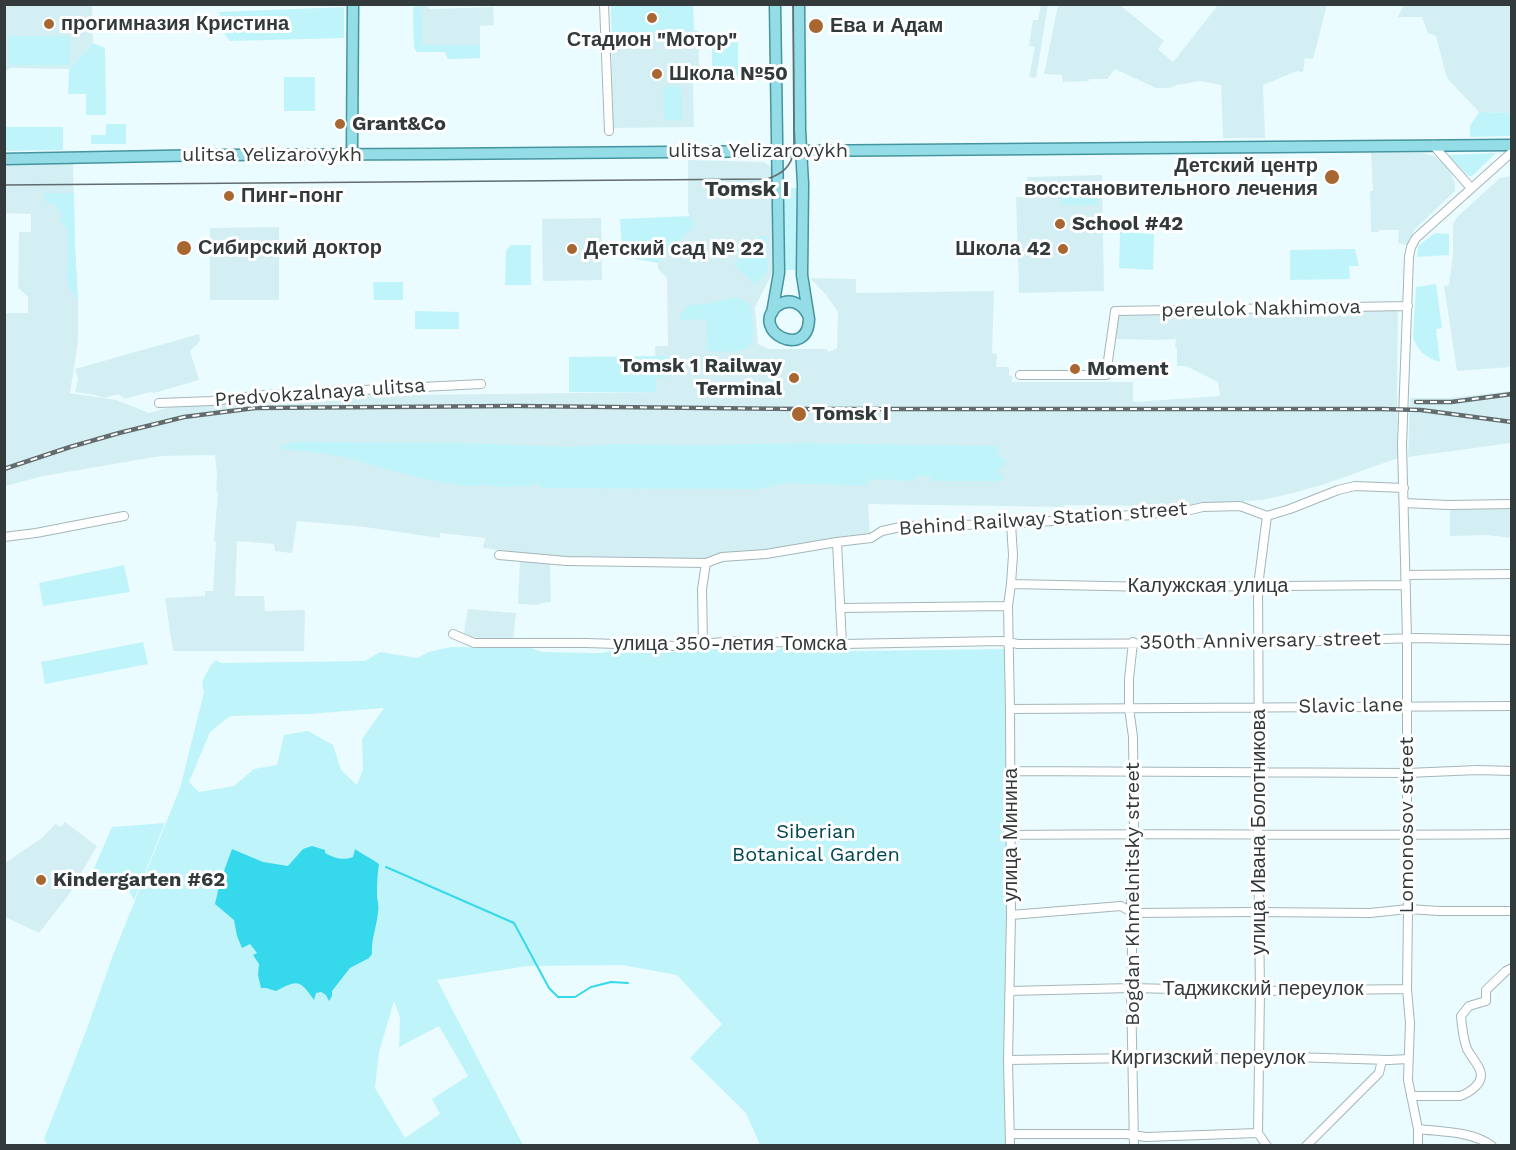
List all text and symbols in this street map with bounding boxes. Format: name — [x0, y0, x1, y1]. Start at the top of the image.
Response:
marker: Стадион "Мотор" — [645, 11, 659, 25]
place label: прогимназия Кристина — [61, 12, 289, 36]
place label: Ева и Адам — [830, 14, 943, 38]
marker: прогимназия Кристина — [42, 17, 56, 31]
marker: Ева и Адам — [807, 17, 825, 35]
place label: Стадион "Мотор" — [567, 28, 737, 52]
place label: Школа №50 — [669, 62, 788, 86]
marker: Школа №50 — [650, 67, 664, 81]
place label: Grant&Co — [352, 112, 446, 136]
marker: Grant&Co — [333, 117, 347, 131]
street label: ulitsa Yelizarovykh — [668, 139, 848, 163]
street label: ulitsa Yelizarovykh — [182, 143, 362, 167]
place label: Детский центр восстановительного лечения — [1024, 154, 1318, 201]
marker: Детский центр восстановительного лечения — [1323, 168, 1341, 186]
district label: Tomsk I — [705, 177, 789, 203]
place label: Пинг-понг — [241, 184, 343, 208]
marker: Пинг-понг — [222, 189, 236, 203]
place label: School #42 — [1072, 212, 1183, 236]
marker: School #42 — [1053, 217, 1067, 231]
place label: Сибирский доктор — [198, 236, 382, 260]
place label: Детский сад № 22 — [584, 237, 764, 261]
place label: Школа 42 — [955, 237, 1051, 261]
marker: Сибирский доктор — [175, 239, 193, 257]
marker: Детский сад № 22 — [565, 242, 579, 256]
marker: Школа 42 — [1056, 242, 1070, 256]
street label: pereulok Nakhimova — [1161, 295, 1361, 323]
place label: Tomsk 1 Railway Terminal — [619, 354, 782, 401]
place label: Moment — [1087, 357, 1169, 381]
marker: Moment — [1068, 362, 1082, 376]
marker: Tomsk 1 Railway Terminal — [787, 371, 801, 385]
street label: Predvokzalnaya ulitsa — [214, 374, 426, 412]
place label: Tomsk I — [812, 402, 889, 426]
marker: Tomsk I — [790, 405, 808, 423]
street label: Behind Railway Station street — [898, 497, 1188, 541]
street label: Калужская улица — [1128, 574, 1288, 598]
street label: 350th Anniversary street — [1139, 627, 1381, 655]
street label: улица 350-летия Томска — [613, 632, 847, 656]
street label: Slavic lane — [1298, 693, 1404, 719]
street label: улица Ивана Болотникова — [1247, 709, 1271, 955]
street label: Lomonosov street — [1395, 737, 1419, 913]
street label: Bogdan Khmelnitsky street — [1121, 762, 1145, 1026]
street label: улица Минина — [999, 768, 1023, 902]
park label: Siberian Botanical Garden — [732, 820, 900, 867]
place label: Kindergarten #62 — [53, 868, 225, 892]
marker: Kindergarten #62 — [34, 873, 48, 887]
street label: Таджикский переулок — [1163, 977, 1363, 1001]
street label: Киргизский переулок — [1111, 1046, 1305, 1070]

